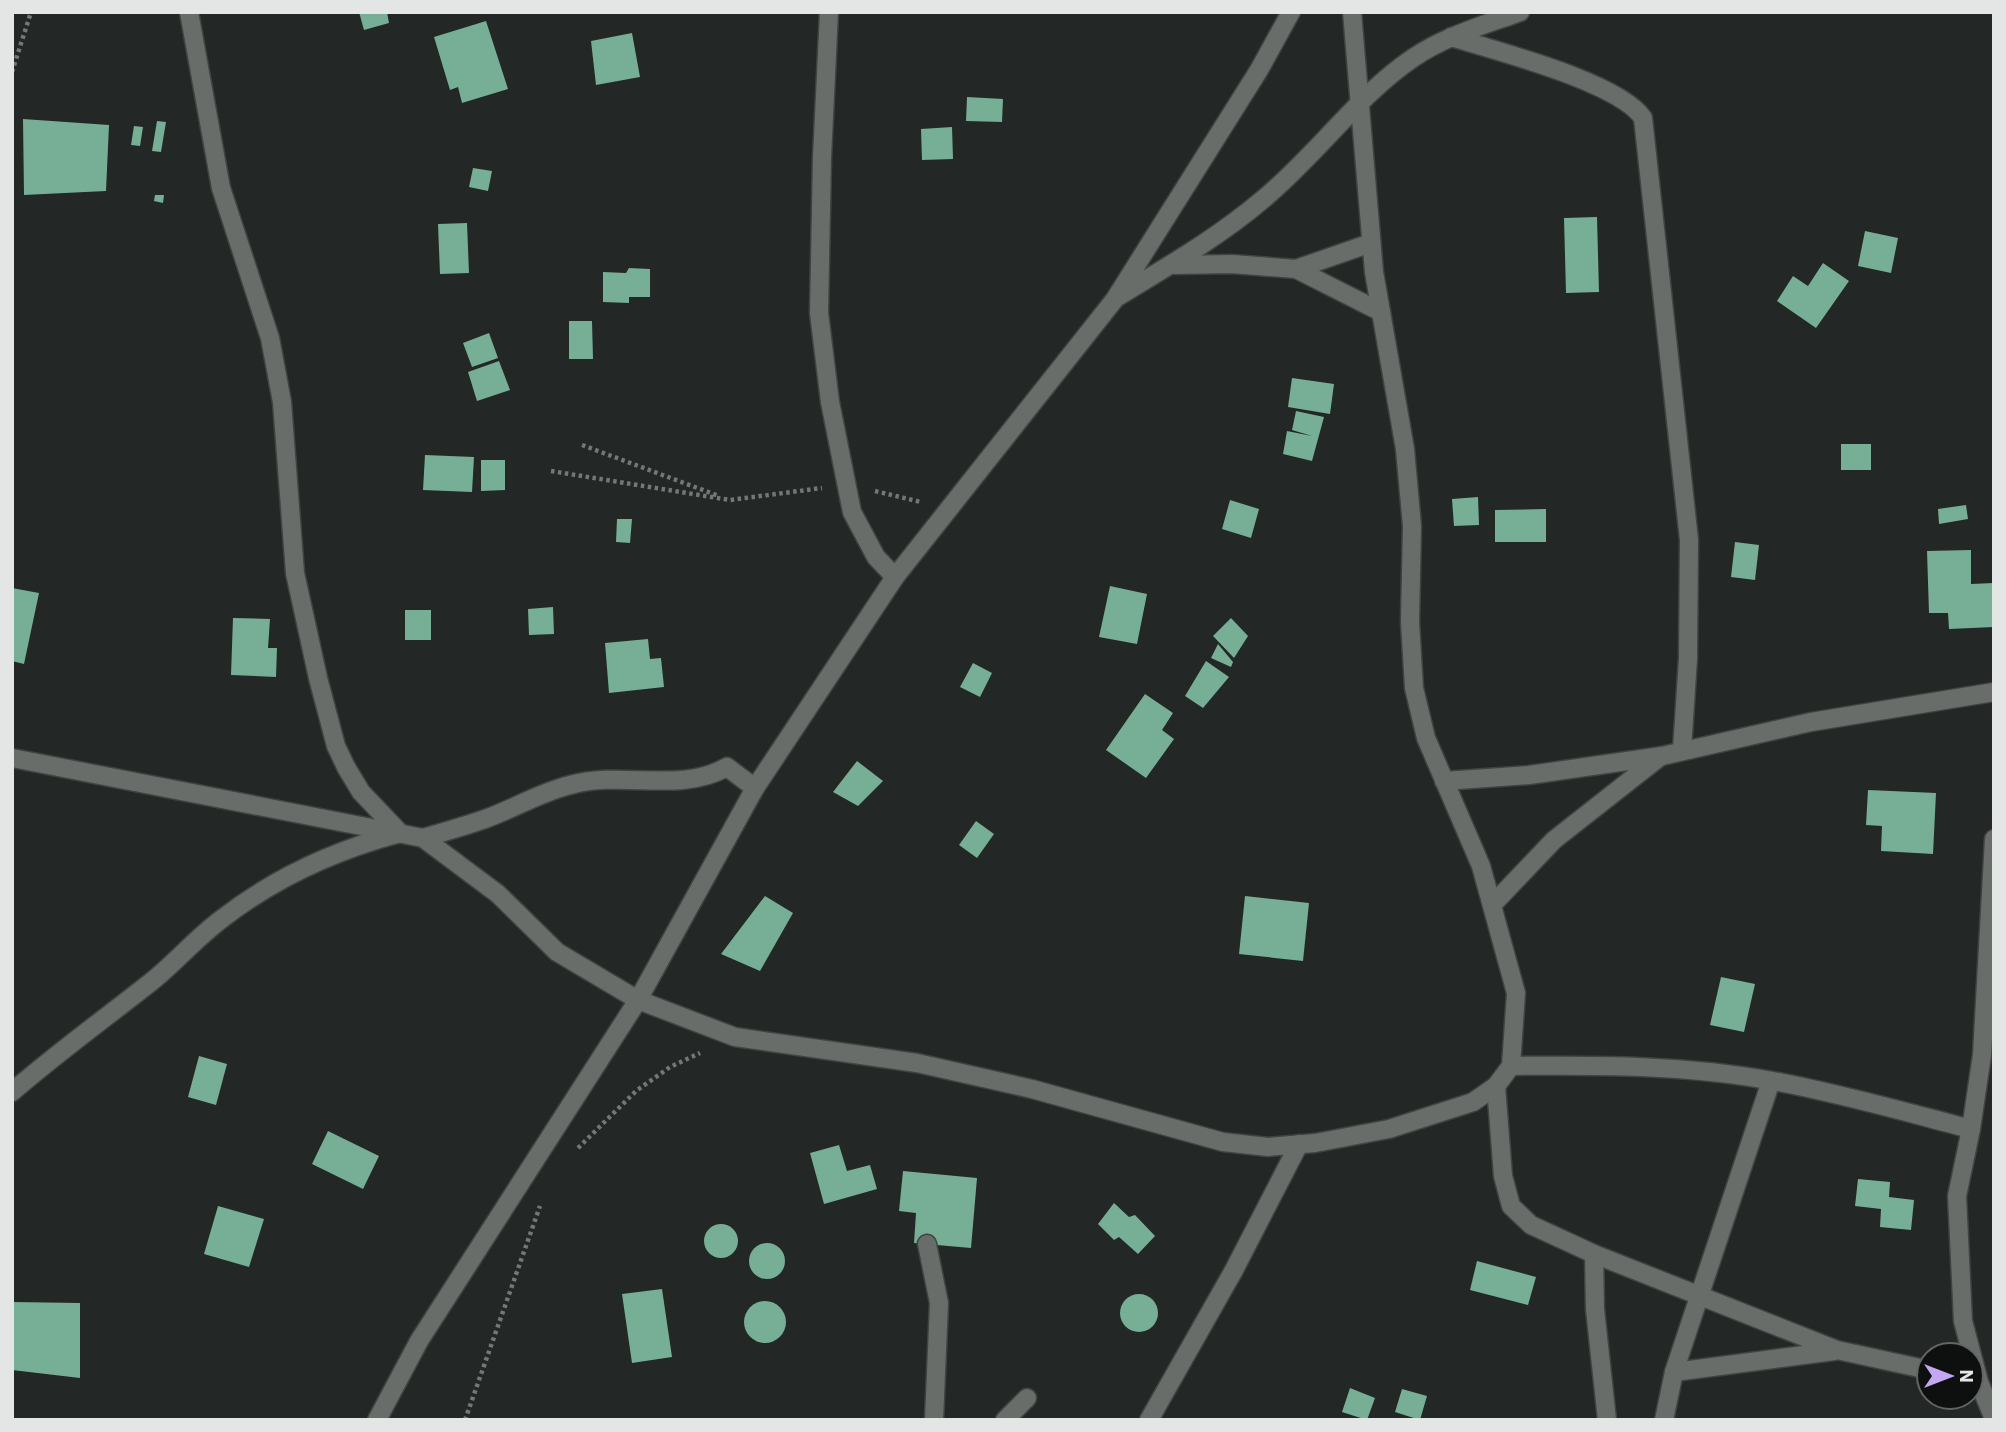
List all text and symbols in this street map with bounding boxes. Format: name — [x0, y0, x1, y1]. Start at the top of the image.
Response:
north arrow — [1915, 1341, 1985, 1411]
text: N — [1955, 1369, 1979, 1383]

